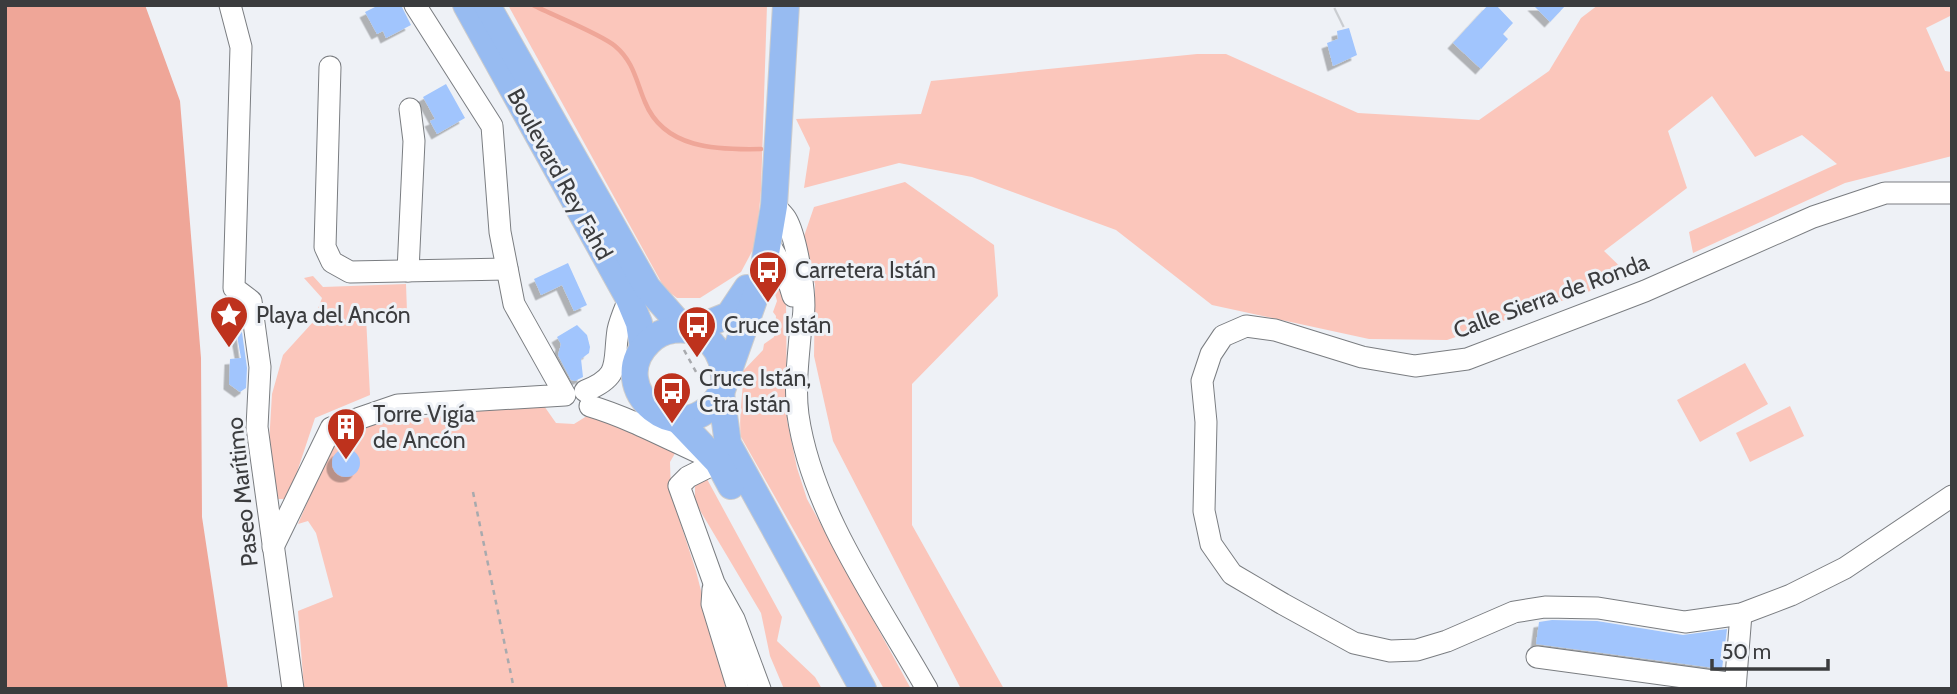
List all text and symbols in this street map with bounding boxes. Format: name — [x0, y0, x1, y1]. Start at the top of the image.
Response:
street label: Boulevard Rey Fahd — [501, 83, 619, 265]
street label: Calle Sierra de Ronda — [1449, 248, 1653, 344]
bus stop icon: Carretera Istán — [747, 249, 789, 304]
place label: Carretera Istán — [795, 256, 936, 284]
place icon: Playa del Ancón — [208, 294, 250, 349]
place label: Playa del Ancón — [256, 301, 411, 329]
bus stop icon: Cruce Istán — [676, 304, 718, 359]
place label: Cruce Istán — [724, 311, 831, 339]
place label: Cruce Istán, Ctra Istán — [699, 364, 811, 418]
bus stop icon: Cruce Istán, Ctra Istán — [651, 370, 693, 425]
place label: Torre Vigía de Ancón — [373, 400, 475, 454]
building icon: Torre Vigía de Ancón — [325, 406, 367, 461]
street label: Paseo Marítimo — [220, 416, 264, 568]
scale bar — [1712, 628, 1828, 672]
text: 50 m — [1722, 639, 1771, 664]

